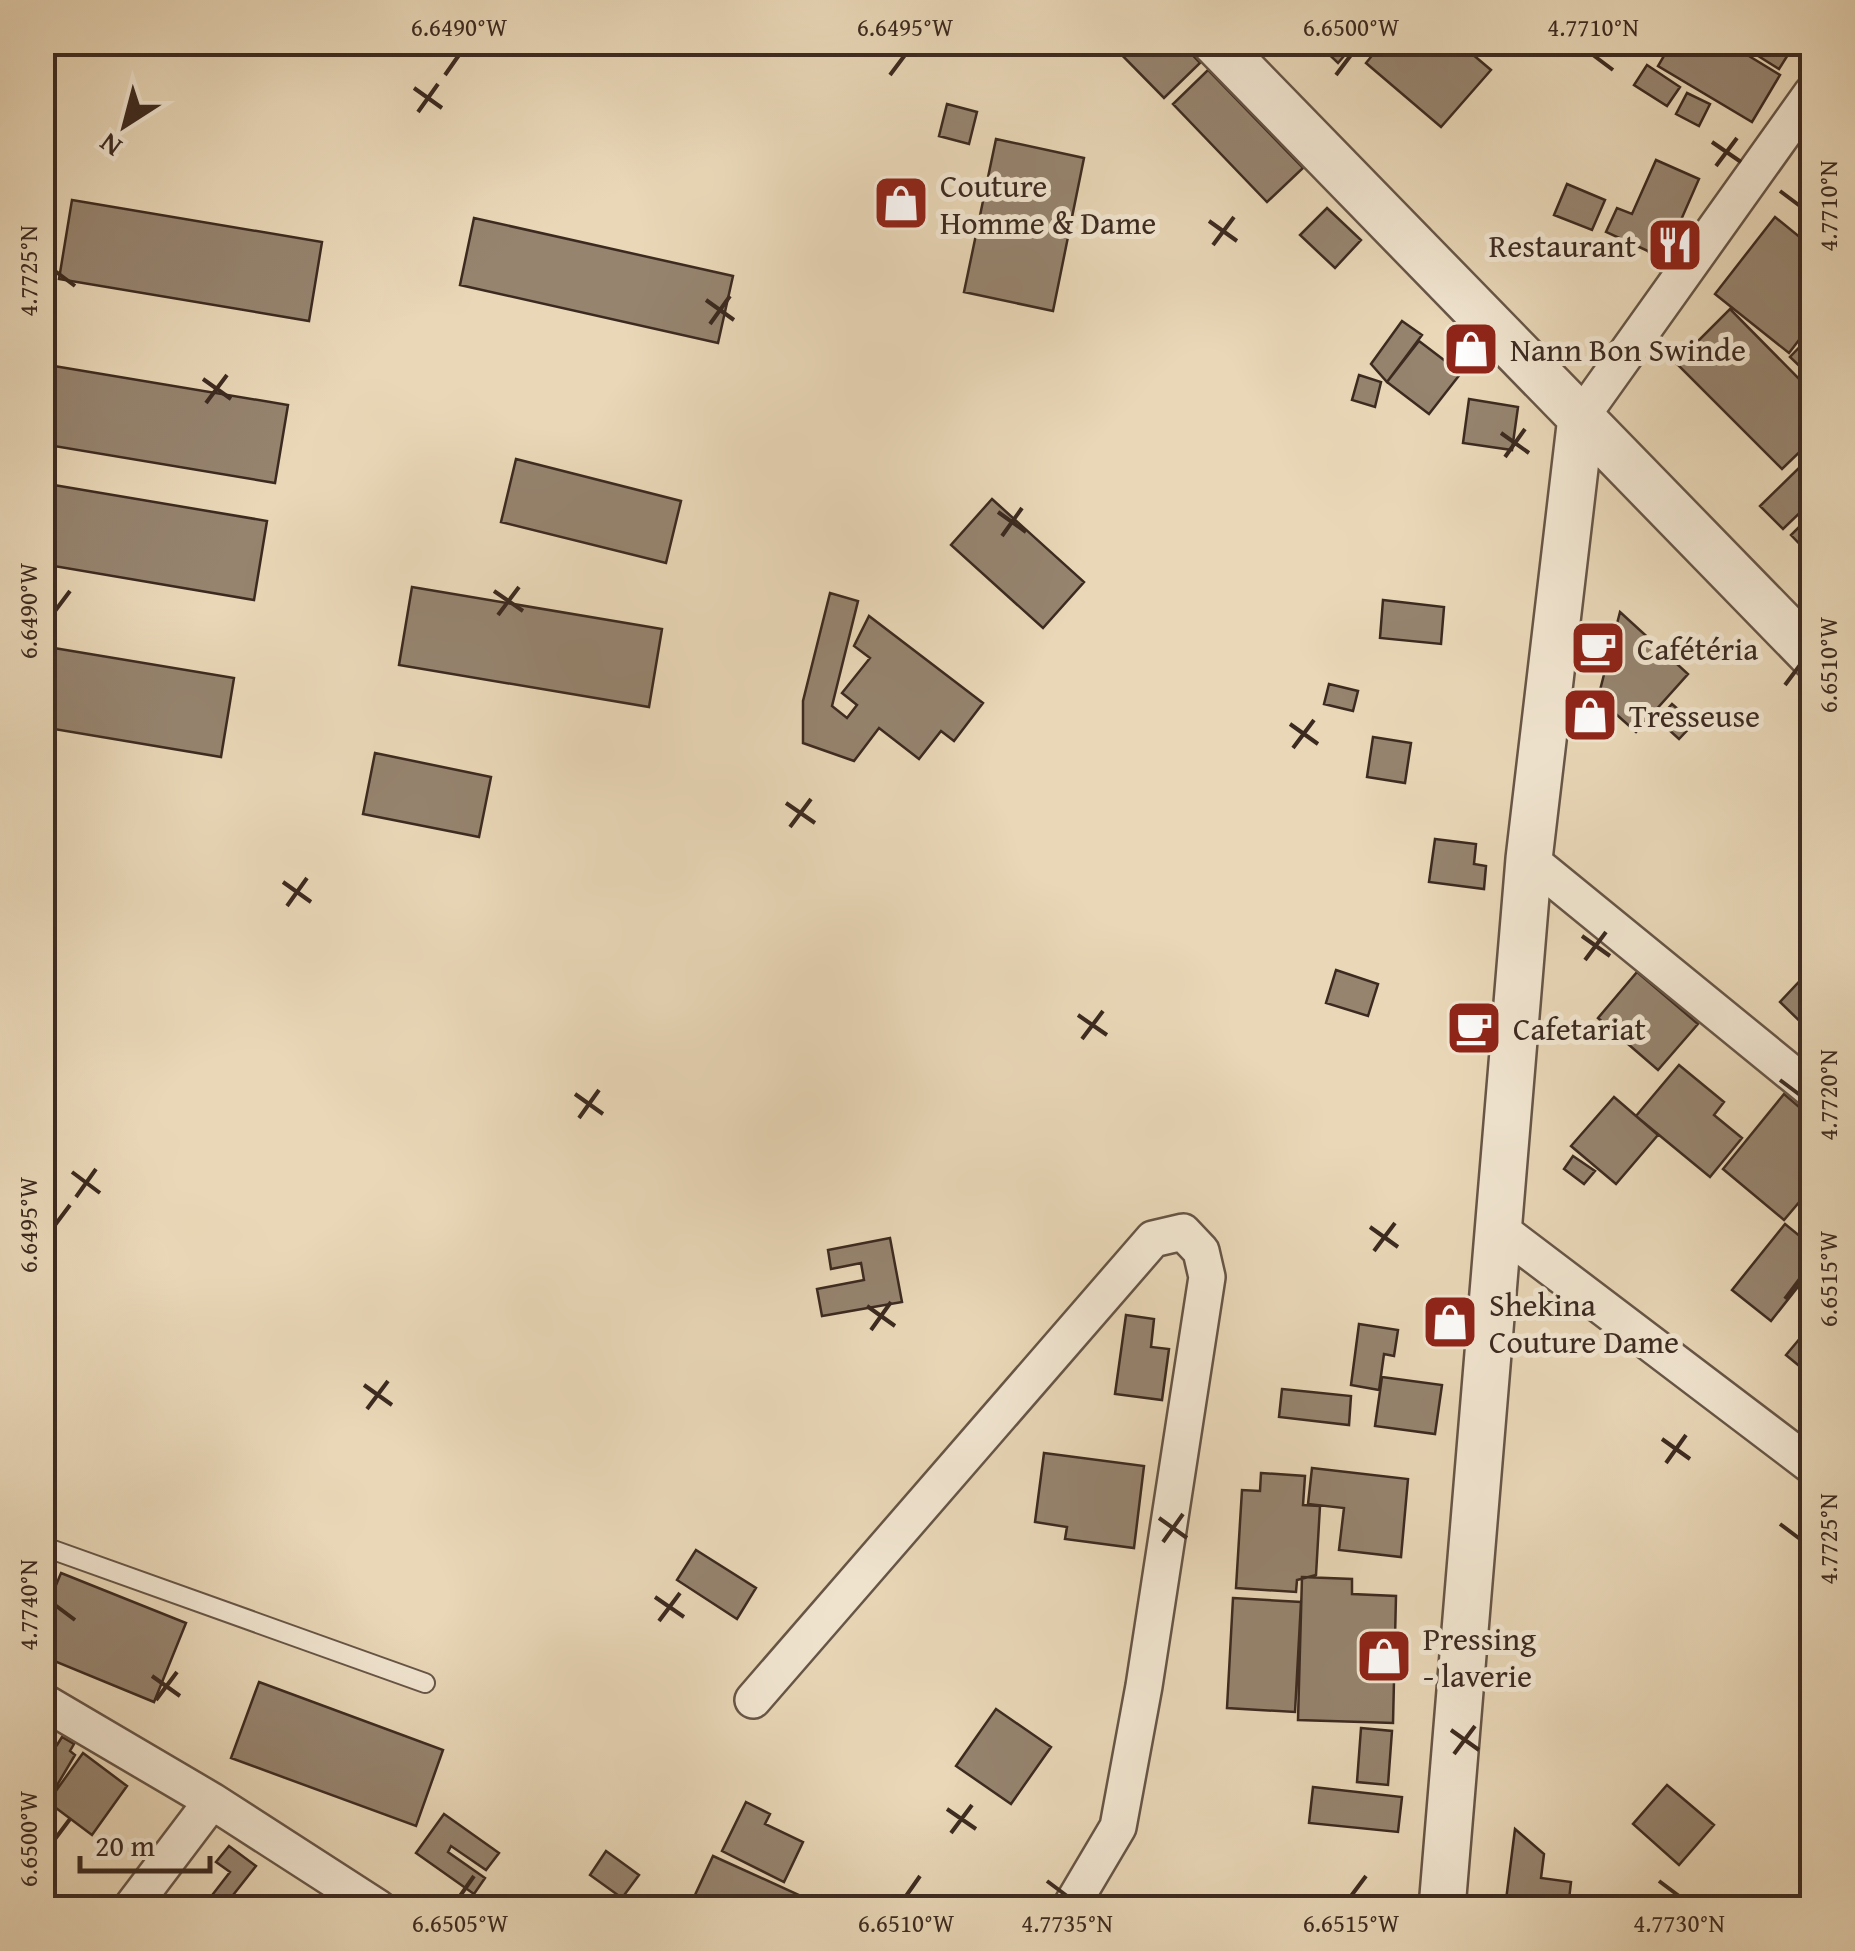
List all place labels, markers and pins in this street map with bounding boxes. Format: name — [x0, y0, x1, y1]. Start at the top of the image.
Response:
place label: Couture Homme & Dame — [940, 162, 1156, 246]
shop icon: Couture Homme & Dame — [871, 173, 931, 233]
restaurant icon: Restaurant — [1645, 215, 1705, 275]
place label: Restaurant — [1489, 222, 1636, 269]
shop icon: Nann Bon Swinde — [1441, 319, 1501, 379]
place label: Nann Bon Swinde — [1510, 326, 1746, 373]
cafe icon: Cafétéria — [1568, 618, 1628, 678]
place label: Cafétéria — [1637, 625, 1758, 672]
shop icon: Tresseuse — [1560, 685, 1620, 745]
place label: Tresseuse — [1629, 692, 1760, 739]
cafe icon: Cafetariat — [1444, 998, 1504, 1058]
place label: Cafetariat — [1513, 1005, 1646, 1052]
place label: Shekina Couture Dame — [1489, 1281, 1679, 1365]
shop icon: Shekina Couture Dame — [1420, 1292, 1480, 1352]
place label: Pressing - laverie — [1423, 1615, 1536, 1699]
shop icon: Pressing - laverie — [1354, 1626, 1414, 1686]

